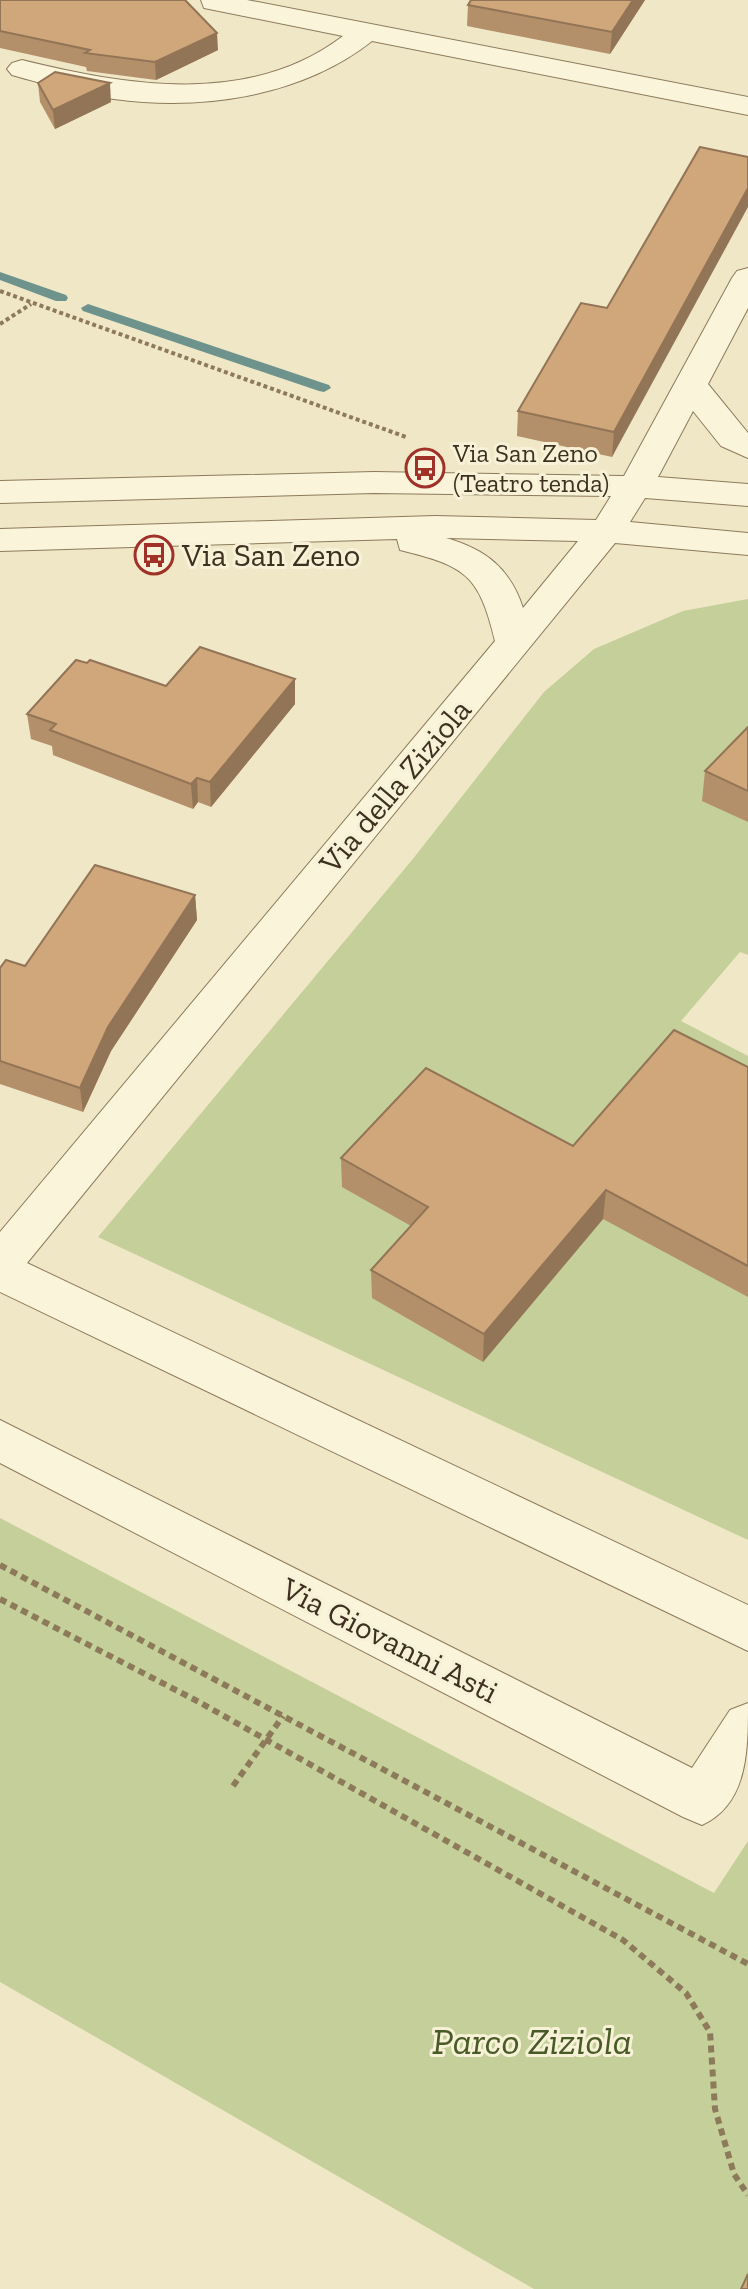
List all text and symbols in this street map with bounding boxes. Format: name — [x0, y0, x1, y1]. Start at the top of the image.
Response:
place label: Via San Zeno (Teatro tenda) — [452, 437, 609, 499]
bus stop icon: Via San Zeno (Teatro tenda) — [404, 447, 446, 489]
bus stop icon: Via San Zeno — [133, 534, 175, 576]
place label: Via San Zeno — [181, 536, 360, 574]
street label: Via della Ziziola — [310, 691, 479, 882]
street label: Via Giovanni Asti — [274, 1569, 505, 1711]
park label: Parco Ziziola — [432, 2018, 632, 2064]

